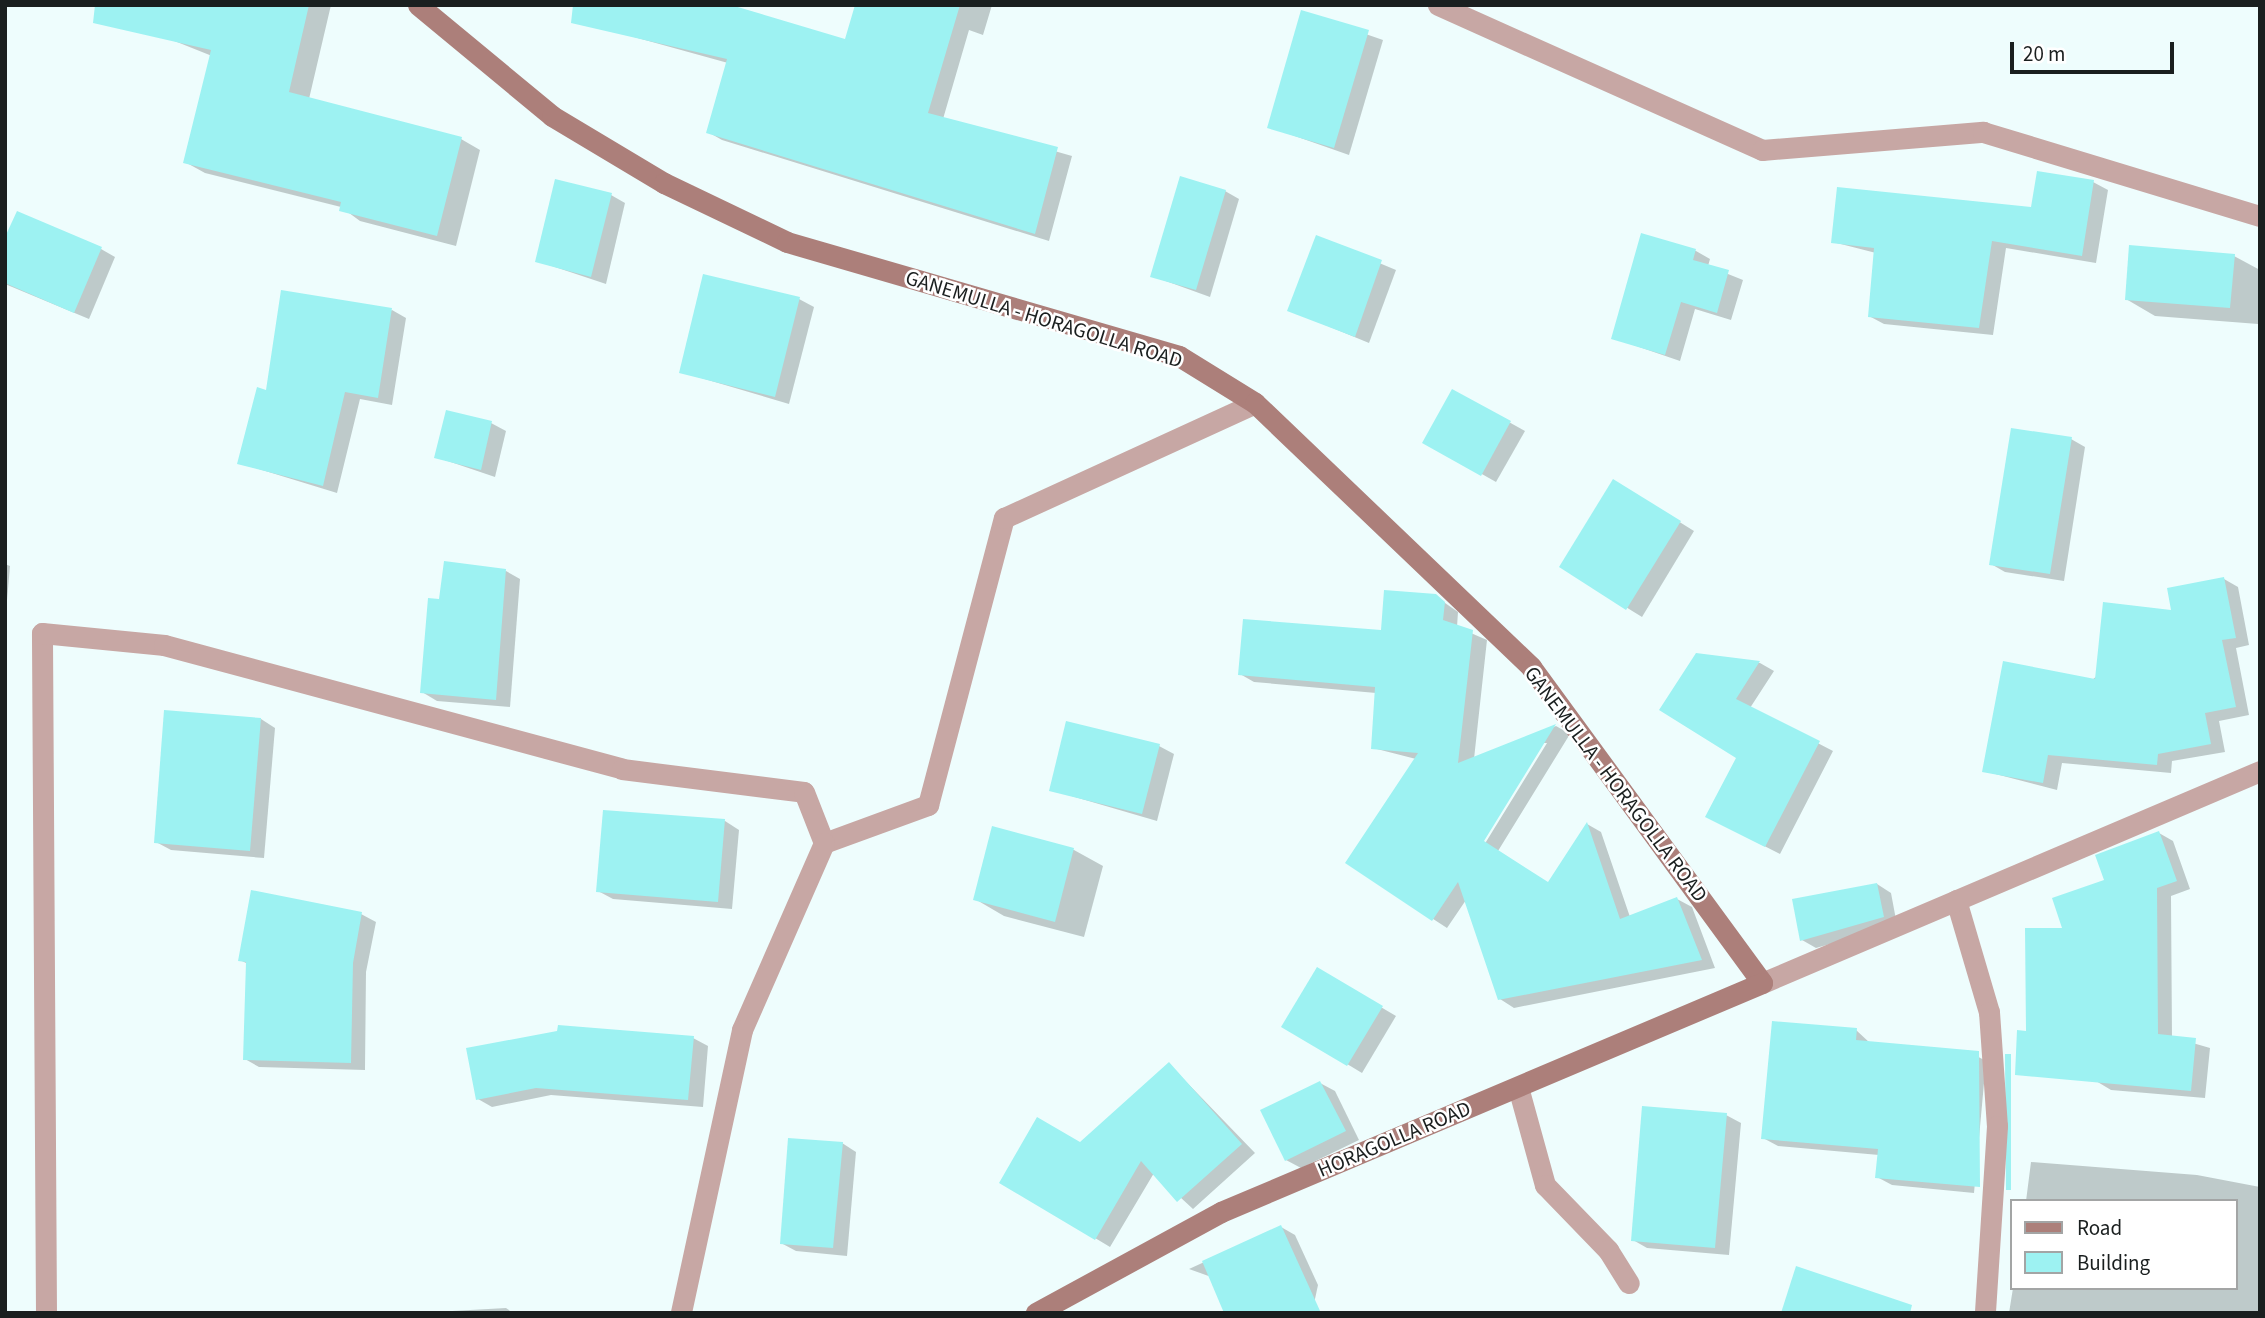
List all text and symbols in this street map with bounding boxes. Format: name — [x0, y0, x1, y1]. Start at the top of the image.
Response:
scale bar — [2013, 28, 2178, 72]
text: 20 m — [2023, 39, 2065, 69]
street label: GANEMULLA - HORAGOLLA ROAD — [903, 265, 1185, 373]
street label: GANEMULLA - HORAGOLLA ROAD — [1519, 661, 1713, 907]
street label: HORAGOLLA ROAD — [1314, 1095, 1474, 1183]
legend — [2010, 1199, 2237, 1290]
text: Road — [2077, 1213, 2122, 1243]
text: Building — [2077, 1248, 2150, 1278]

